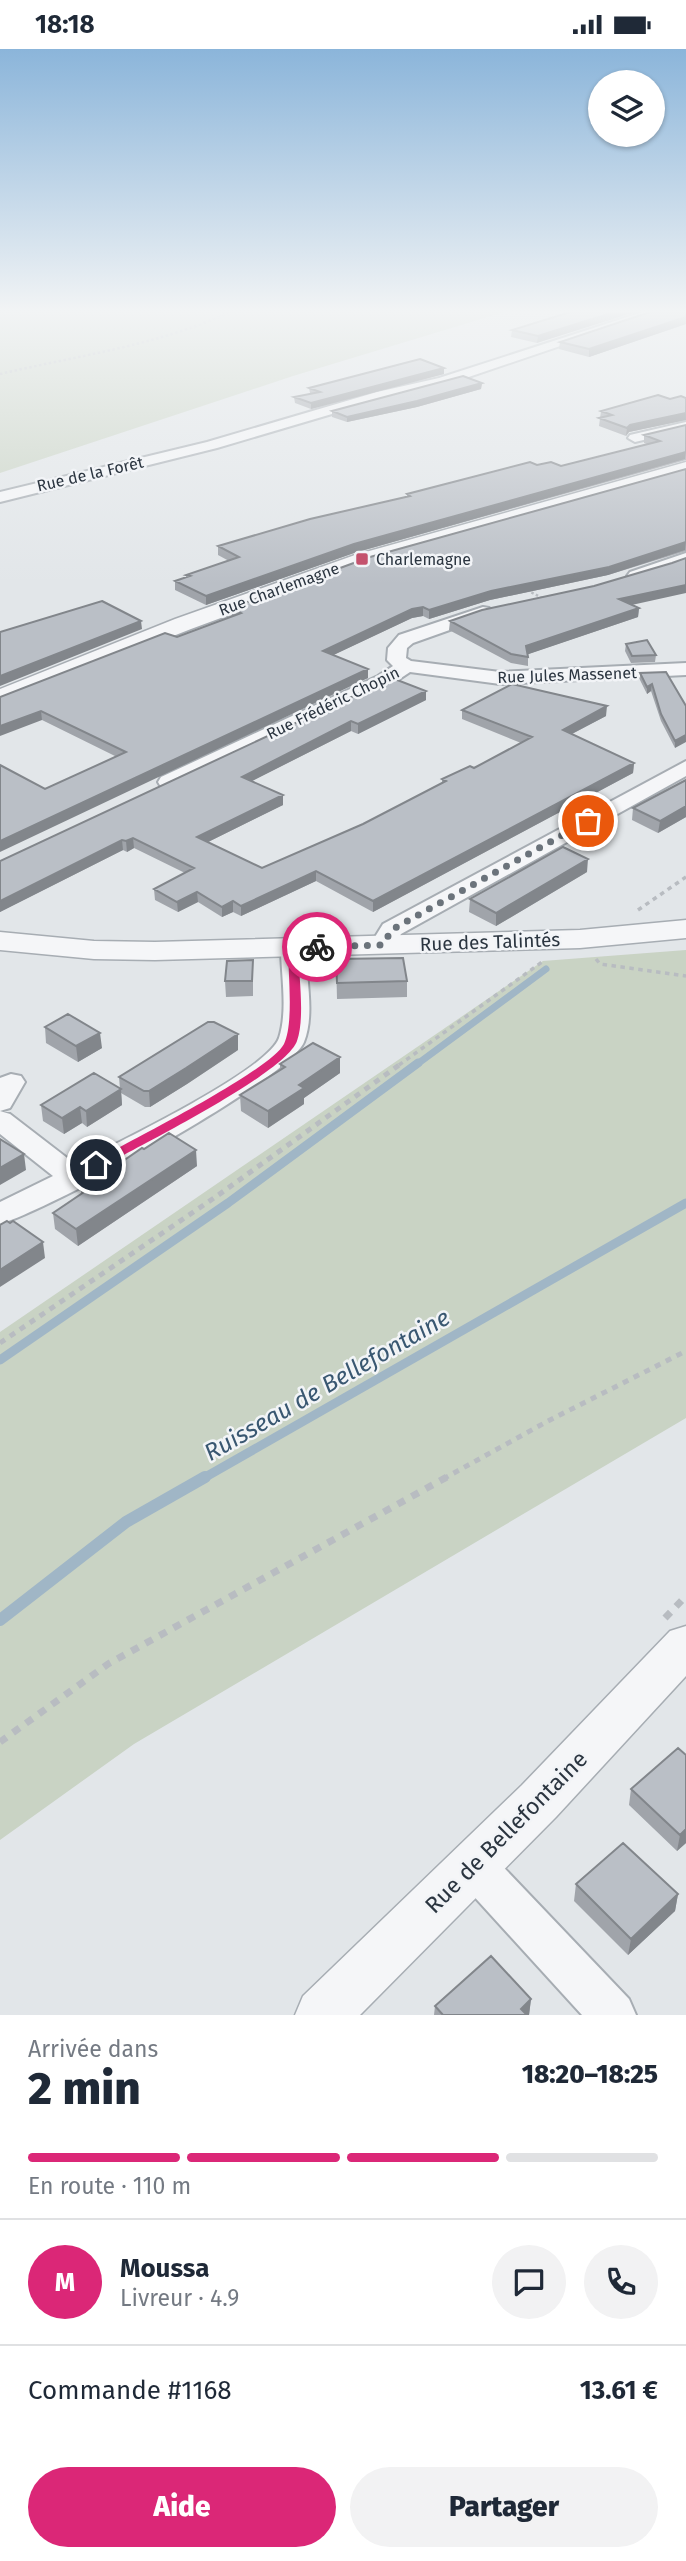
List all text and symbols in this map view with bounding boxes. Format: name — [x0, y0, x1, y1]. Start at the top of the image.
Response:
text: 18:18 — [35, 9, 95, 40]
map controls — [588, 70, 665, 147]
button: layers — [588, 70, 665, 147]
street label: Rue de la Forêt — [35, 452, 145, 496]
place label: Charlemagne — [376, 550, 471, 569]
marker: Charlemagne — [354, 551, 370, 567]
street label: Rue Charlemagne — [216, 558, 342, 620]
street label: Rue Frédéric Chopin — [263, 663, 403, 743]
street label: Rue Jules Massenet — [497, 663, 637, 687]
pin — [558, 791, 618, 851]
icon: bag — [569, 802, 607, 840]
courier — [282, 912, 352, 982]
icon: bike — [298, 928, 336, 966]
street label: Rue des Talintés — [419, 928, 561, 956]
pin — [66, 1135, 126, 1195]
icon: home — [77, 1146, 115, 1184]
water label: Ruisseau de Bellefontaine — [199, 1303, 455, 1467]
street label: Rue de Bellefontaine — [419, 1745, 593, 1919]
text: Arrivée dans — [28, 2035, 158, 2063]
text: 18:20–18:25 — [522, 2059, 658, 2090]
text: 2 min — [28, 2061, 141, 2116]
text: En route · 110 m — [28, 2172, 191, 2200]
button: chat — [492, 2245, 566, 2319]
button: phone — [584, 2245, 658, 2319]
text: Moussa — [120, 2253, 209, 2284]
text: M — [55, 2267, 75, 2298]
text: Livreur · 4.9 — [120, 2284, 239, 2312]
text: Commande #1168 — [28, 2375, 232, 2406]
text: 13.61 € — [580, 2375, 658, 2406]
button: Aide — [28, 2467, 336, 2547]
button: Partager — [350, 2467, 658, 2547]

